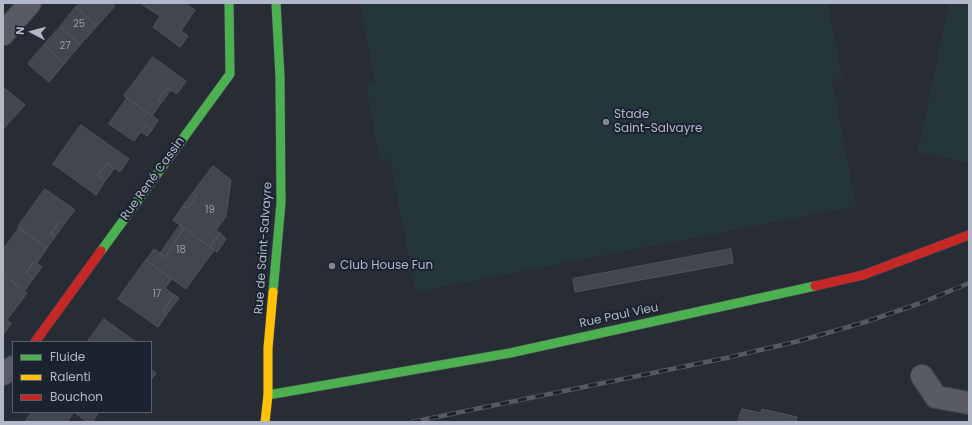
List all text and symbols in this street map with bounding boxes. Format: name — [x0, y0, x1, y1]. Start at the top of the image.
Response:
north arrow — [12, 12, 52, 52]
house number: 25 — [73, 18, 85, 30]
text: N — [12, 26, 28, 36]
house number: 27 — [59, 40, 71, 52]
place label: Stade Saint-Salvayre — [614, 108, 702, 136]
marker: Stade Saint-Salvayre — [601, 117, 611, 127]
street label: Rue René Cassin — [118, 135, 188, 223]
street label: Rue de Saint-Salvayre — [252, 181, 276, 315]
house number: 19 — [205, 204, 215, 216]
house number: 18 — [176, 244, 186, 256]
place label: Club House Fun — [340, 259, 433, 273]
marker: Club House Fun — [327, 261, 337, 271]
house number: 17 — [153, 288, 161, 300]
street label: Rue Paul Vieu — [578, 301, 660, 331]
legend — [12, 341, 152, 413]
text: Fluide — [50, 348, 85, 365]
text: Ralenti — [50, 368, 91, 385]
text: Bouchon — [50, 388, 103, 405]

